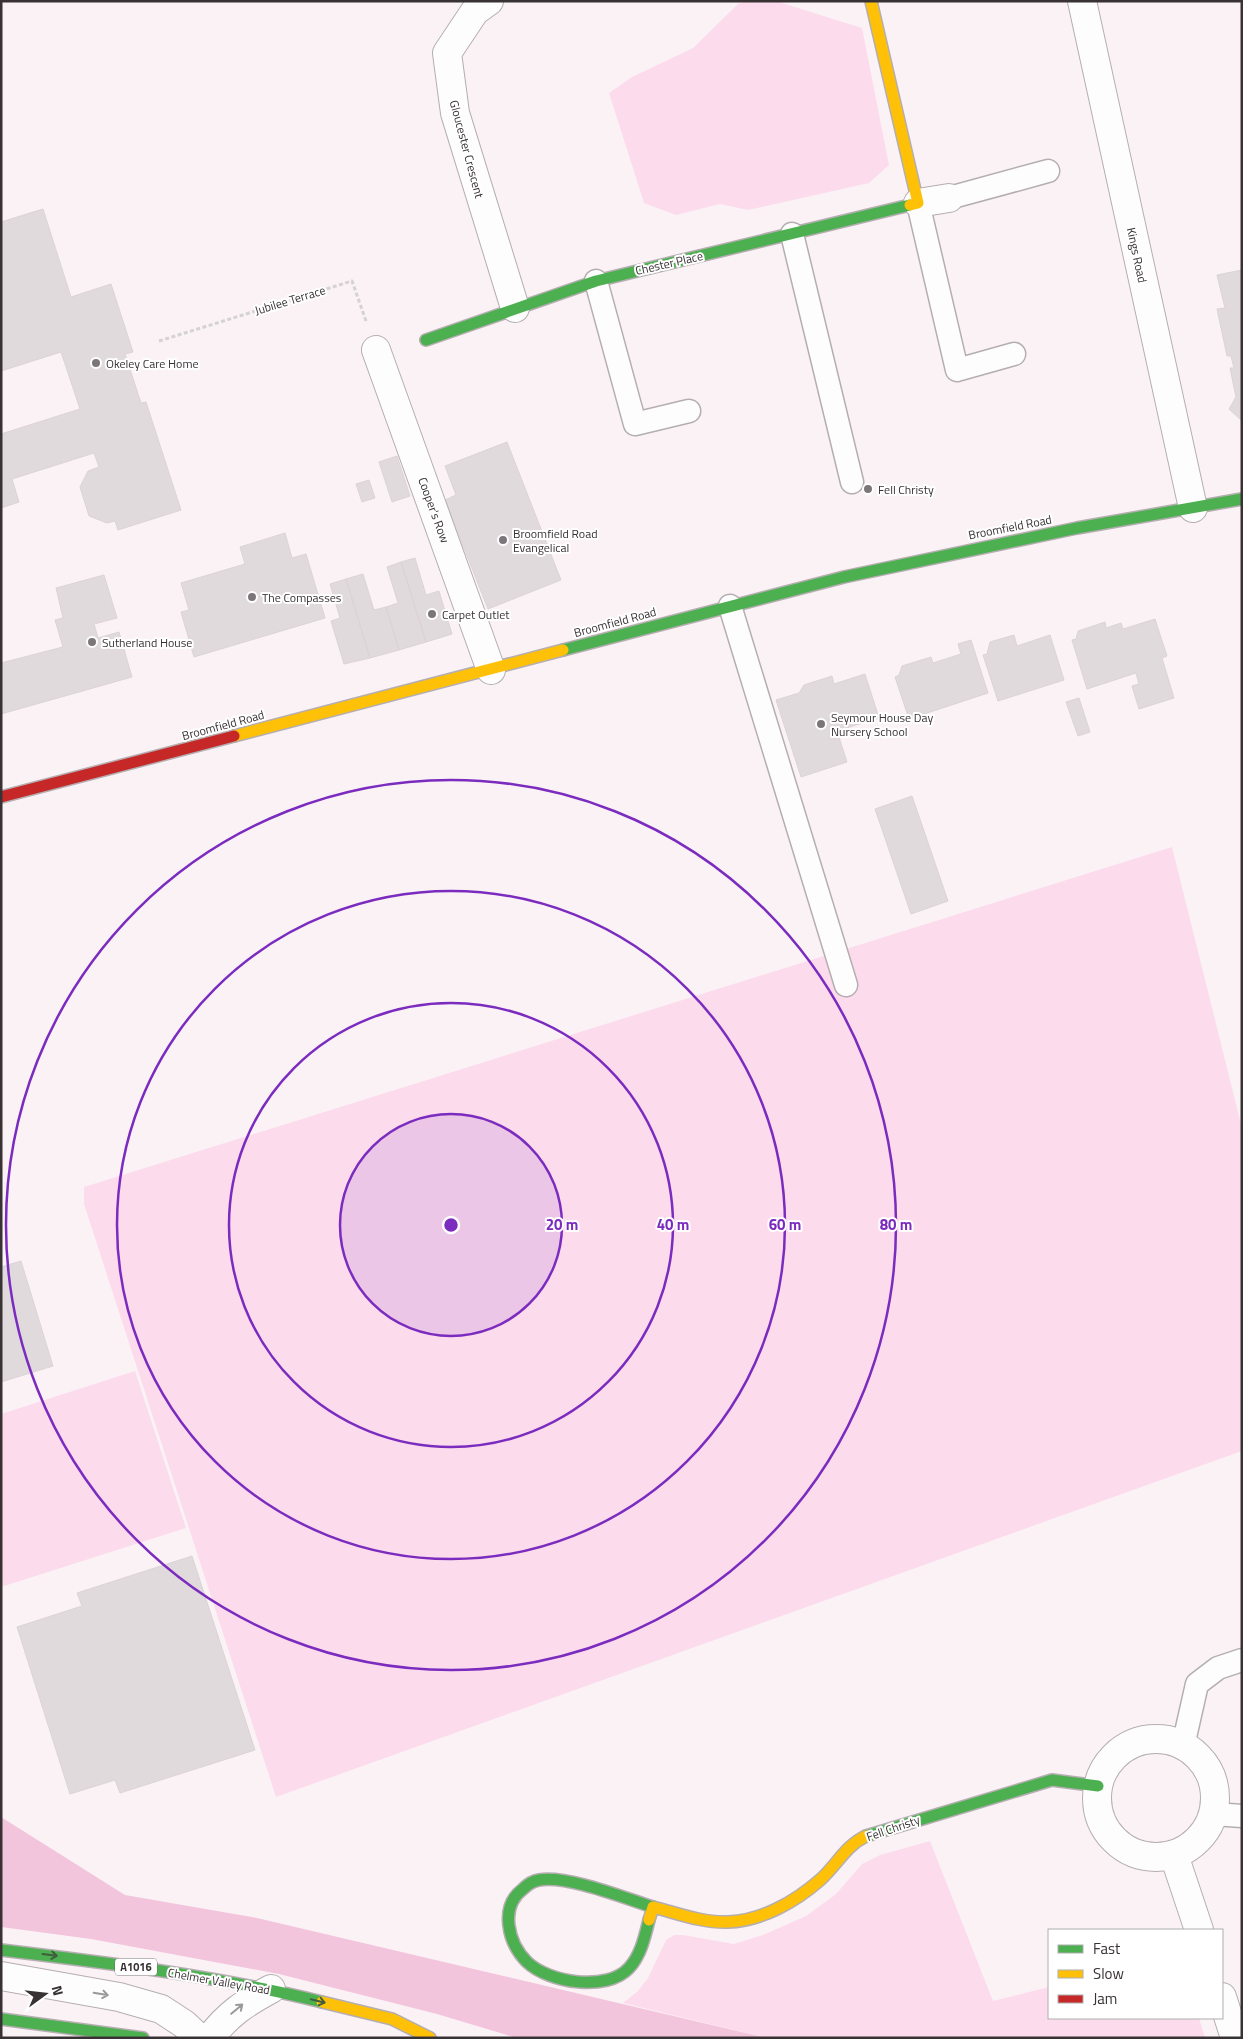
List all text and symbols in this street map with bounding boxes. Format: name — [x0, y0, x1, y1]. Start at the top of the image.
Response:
street label: Gloucester Crescent — [445, 98, 489, 201]
street label: Kings Road — [1122, 225, 1152, 285]
street label: Chester Place — [633, 246, 705, 280]
street label: Jubilee Terrace — [252, 280, 328, 320]
place label: Okeley Care Home — [106, 354, 198, 373]
marker: Okeley Care Home — [90, 357, 102, 369]
street label: Cooper's Row — [413, 474, 455, 546]
place label: Fell Christy — [878, 480, 934, 499]
marker: Fell Christy — [862, 483, 874, 495]
street label: Broomfield Road — [967, 510, 1053, 544]
place label: Broomfield Road Evangelical — [513, 524, 598, 557]
marker: Broomfield Road Evangelical — [497, 534, 509, 546]
place label: The Compasses — [262, 588, 342, 607]
marker: The Compasses — [246, 591, 258, 603]
street label: Broomfield Road — [572, 602, 658, 642]
place label: Carpet Outlet — [442, 605, 510, 624]
marker: Carpet Outlet — [426, 608, 438, 620]
place label: Sutherland House — [102, 633, 192, 652]
marker: Sutherland House — [86, 636, 98, 648]
street label: Broomfield Road — [180, 705, 266, 745]
place label: Seymour House Day Nursery School — [831, 708, 934, 741]
marker: Seymour House Day Nursery School — [815, 718, 827, 730]
text: 20 m — [546, 1213, 578, 1236]
text: 40 m — [657, 1213, 689, 1236]
text: 60 m — [769, 1213, 801, 1236]
text: 80 m — [880, 1213, 912, 1236]
centre of rings — [442, 1216, 460, 1234]
street label: Fell Christy — [864, 1810, 923, 1846]
legend — [1048, 1929, 1223, 2019]
text: Fast — [1093, 1937, 1121, 1960]
one-way arrow — [41, 1950, 57, 1960]
road number: A1016 — [115, 1958, 157, 1975]
text: Slow — [1093, 1962, 1124, 1985]
street label: Chelmer Valley Road — [166, 1963, 272, 1999]
north arrow — [20, 1969, 70, 2019]
text: N — [47, 1983, 69, 1998]
text: Jam — [1093, 1987, 1117, 2010]
one-way arrow — [93, 1989, 109, 1999]
one-way arrow — [310, 1997, 326, 2006]
one-way arrow — [230, 2004, 243, 2015]

